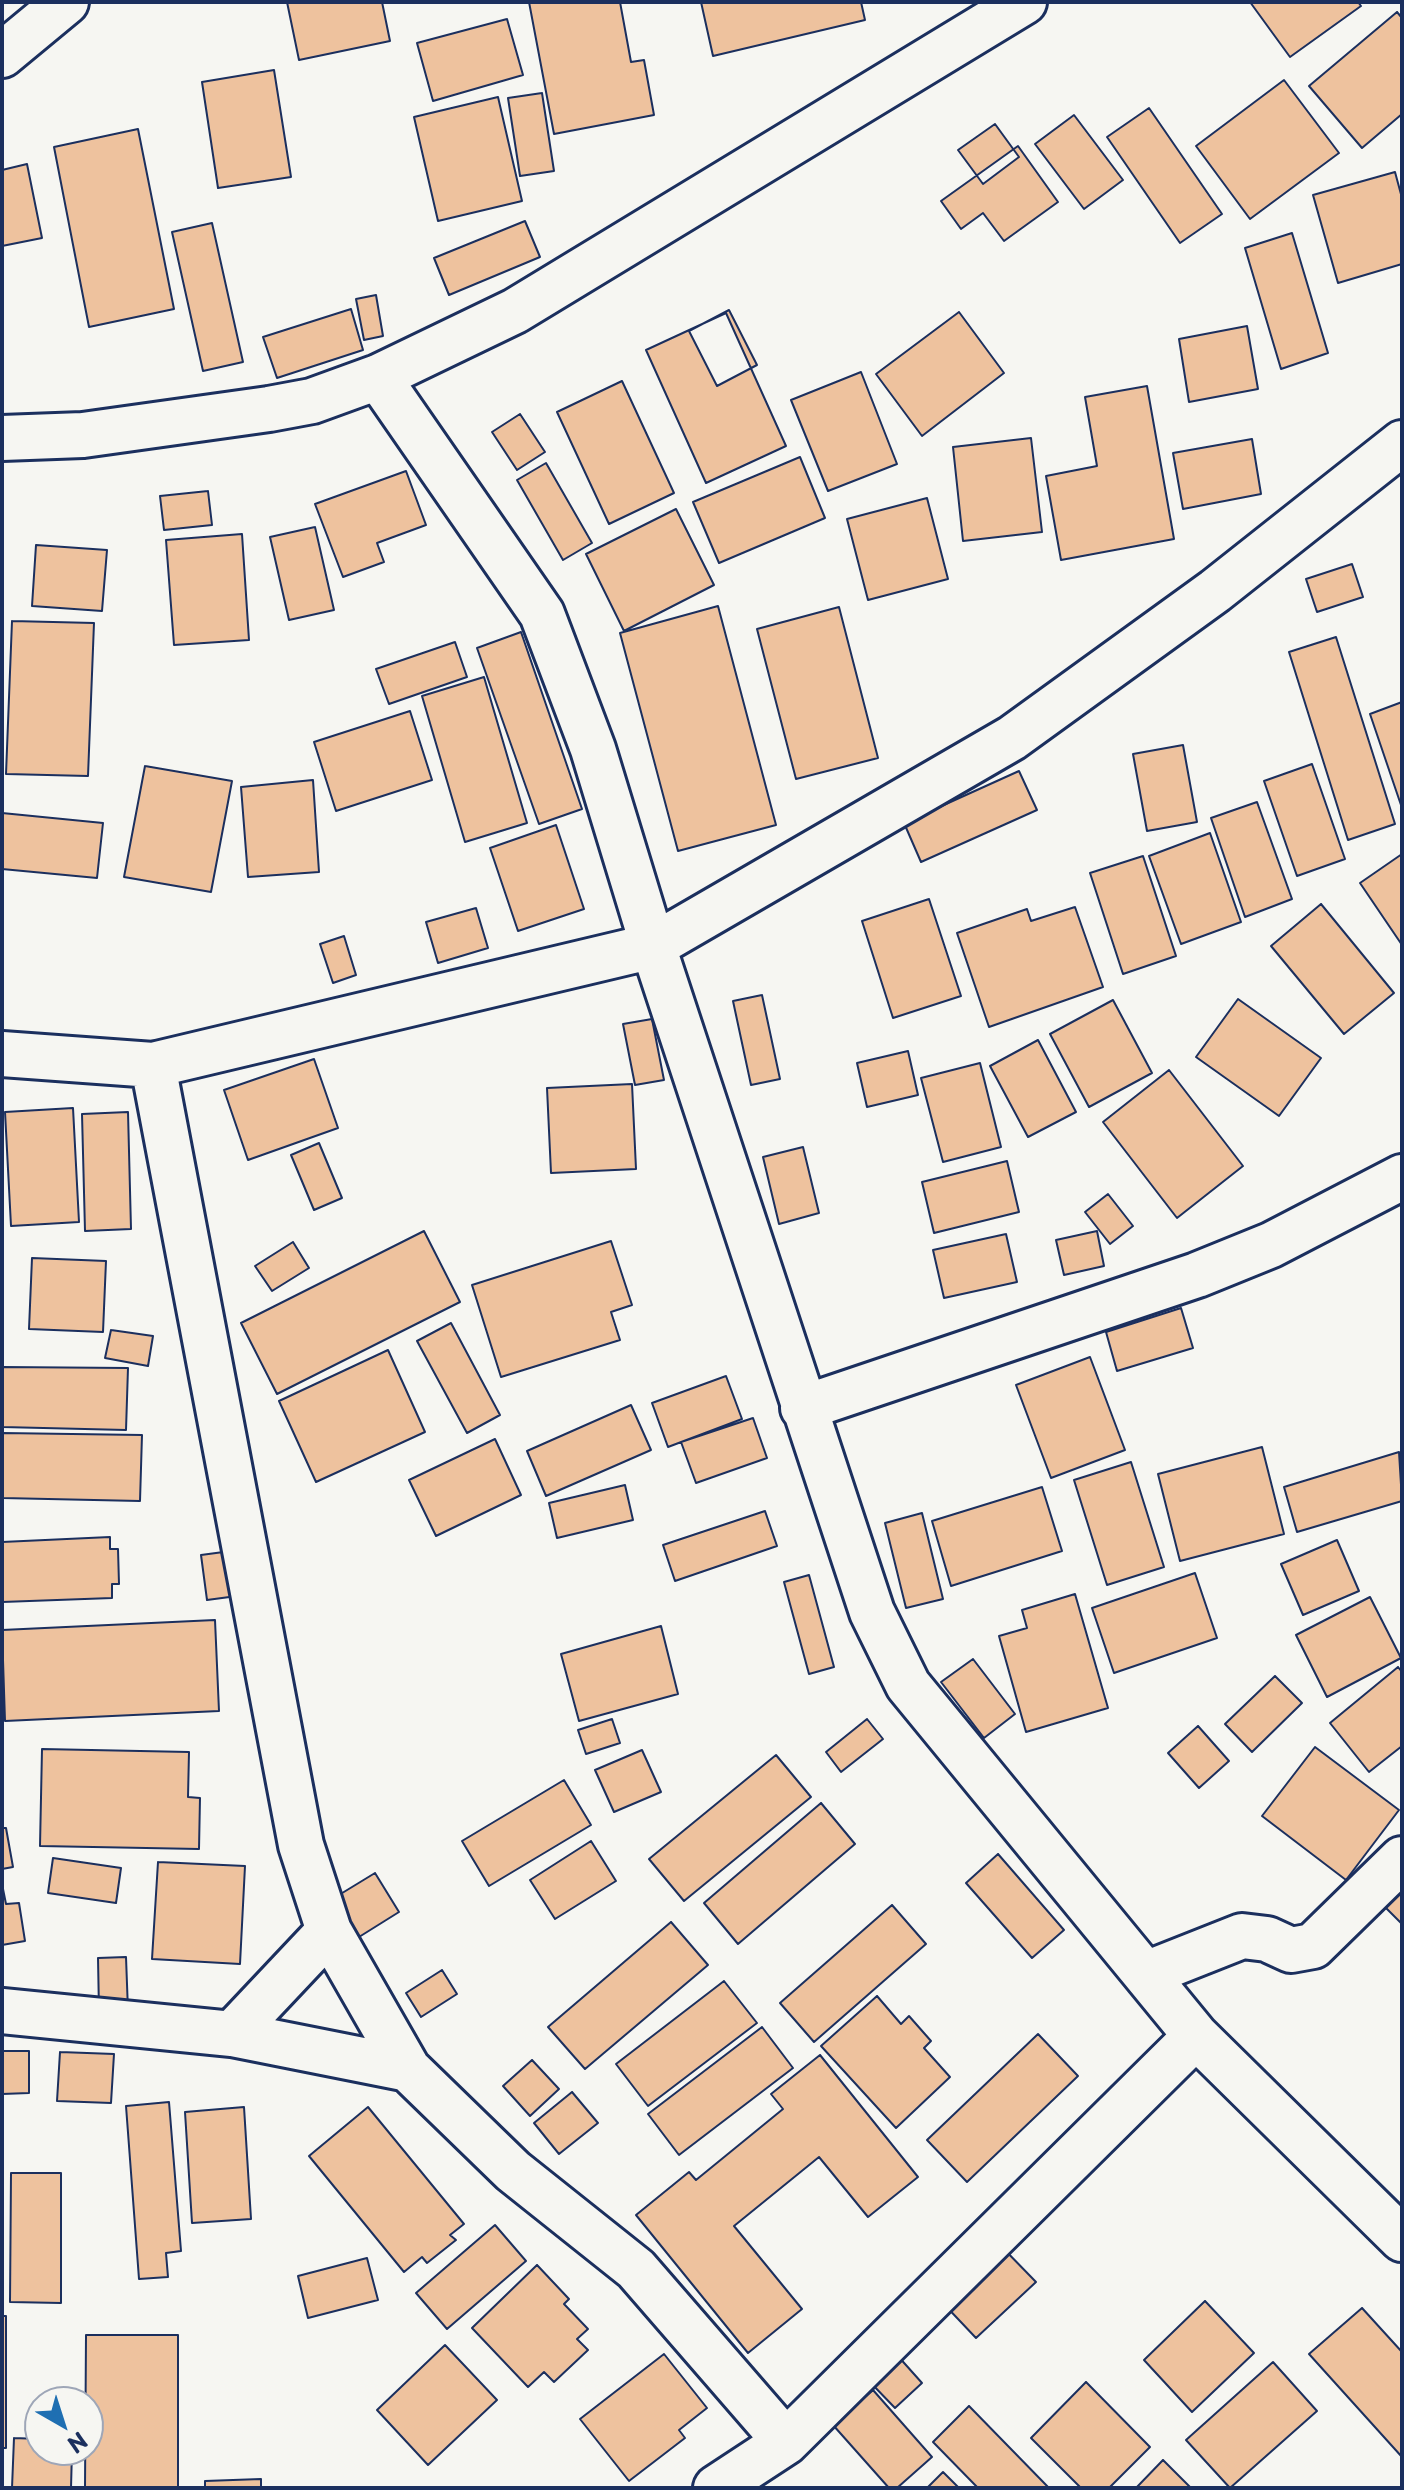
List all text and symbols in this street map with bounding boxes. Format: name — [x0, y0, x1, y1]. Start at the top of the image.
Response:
north arrow — [24, 2386, 104, 2466]
text: N — [61, 2425, 95, 2462]

